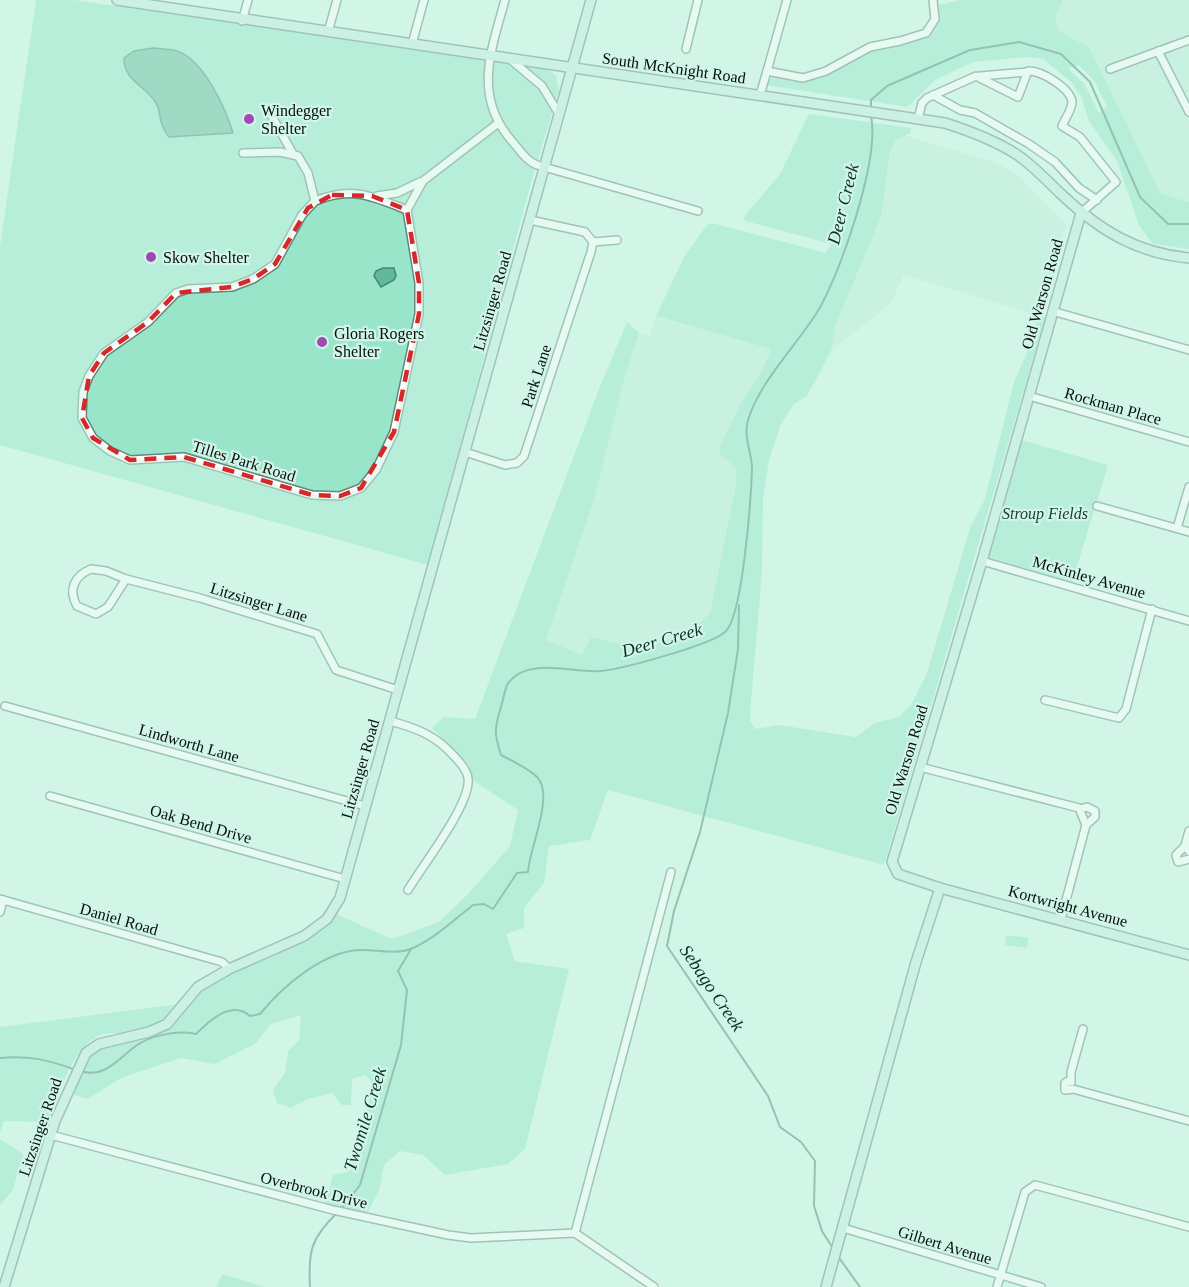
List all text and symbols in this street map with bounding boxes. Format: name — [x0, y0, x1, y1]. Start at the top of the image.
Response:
street label: South McKnight Road — [601, 50, 747, 87]
place label: Windegger Shelter — [261, 102, 332, 137]
marker: Windegger Shelter — [242, 112, 256, 126]
water label: Deer Creek — [823, 160, 863, 248]
street label: Old Warson Road — [1018, 237, 1066, 351]
place label: Skow Shelter — [163, 249, 249, 266]
street label: Litzsinger Road — [470, 249, 515, 353]
marker: Skow Shelter — [144, 250, 158, 264]
place label: Gloria Rogers Shelter — [334, 325, 424, 360]
marker: Gloria Rogers Shelter — [315, 335, 329, 349]
street label: Park Lane — [518, 342, 554, 410]
street label: Rockman Place — [1063, 384, 1163, 428]
street label: Tilles Park Road — [190, 437, 298, 485]
park label: Stroup Fields — [1002, 505, 1088, 523]
street label: McKinley Avenue — [1030, 553, 1147, 602]
street label: Litzsinger Lane — [208, 579, 310, 626]
water label: Deer Creek — [618, 619, 706, 661]
street label: Old Warson Road — [881, 703, 931, 817]
street label: Litzsinger Road — [338, 717, 383, 821]
street label: Lindworth Lane — [137, 721, 241, 765]
street label: Oak Bend Drive — [148, 801, 254, 847]
street label: Kortwright Avenue — [1006, 882, 1130, 931]
street label: Daniel Road — [78, 900, 160, 938]
water label: Sebago Creek — [676, 941, 749, 1036]
water label: Twomile Creek — [340, 1064, 391, 1173]
street label: Litzsinger Road — [15, 1076, 66, 1179]
street label: Overbrook Drive — [259, 1168, 369, 1212]
street label: Gilbert Avenue — [896, 1223, 994, 1267]

